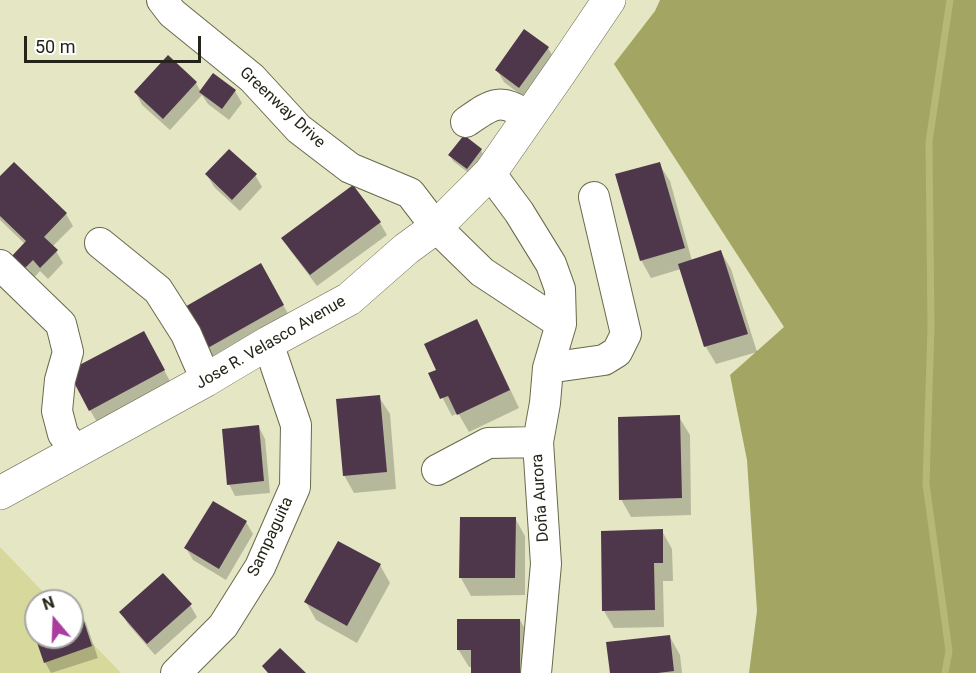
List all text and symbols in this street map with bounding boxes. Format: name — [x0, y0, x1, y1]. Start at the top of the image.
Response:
scale bar — [27, 24, 204, 62]
text: 50 m — [35, 36, 75, 57]
street label: Greenway Drive — [235, 63, 329, 153]
street label: Jose R. Velasco Avenue — [193, 292, 349, 394]
street label: Doña Aurora — [528, 453, 554, 543]
street label: Sampaguita — [244, 494, 298, 580]
north arrow — [24, 589, 84, 649]
text: N — [40, 593, 57, 614]

